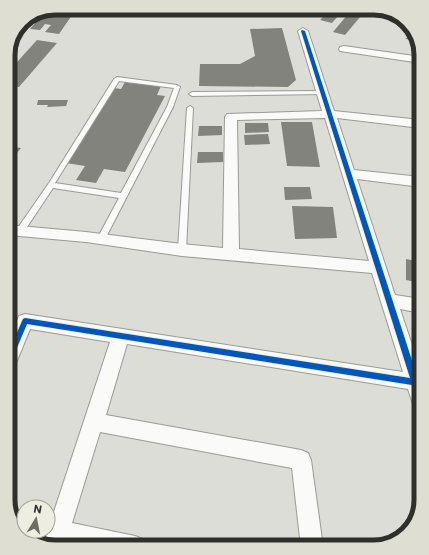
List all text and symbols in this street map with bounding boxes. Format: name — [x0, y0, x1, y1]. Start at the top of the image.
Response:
north arrow — [16, 499, 56, 539]
text: N — [33, 502, 43, 516]

